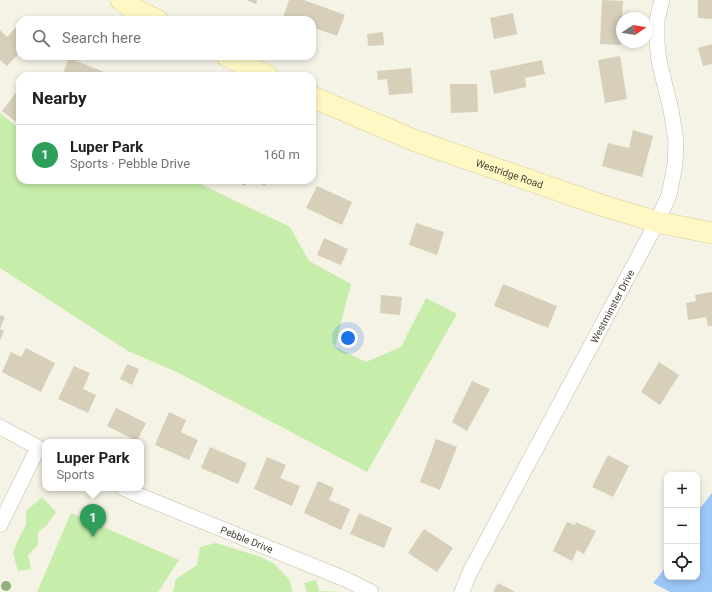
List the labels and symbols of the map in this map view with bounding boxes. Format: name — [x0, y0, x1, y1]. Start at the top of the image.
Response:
north arrow — [616, 12, 652, 48]
street label: Westridge Road — [475, 157, 545, 190]
street label: Westminster Drive — [588, 268, 636, 345]
your location — [338, 328, 358, 348]
pin: 1 — [80, 504, 106, 537]
street label: Pebble Drive — [219, 524, 275, 555]

